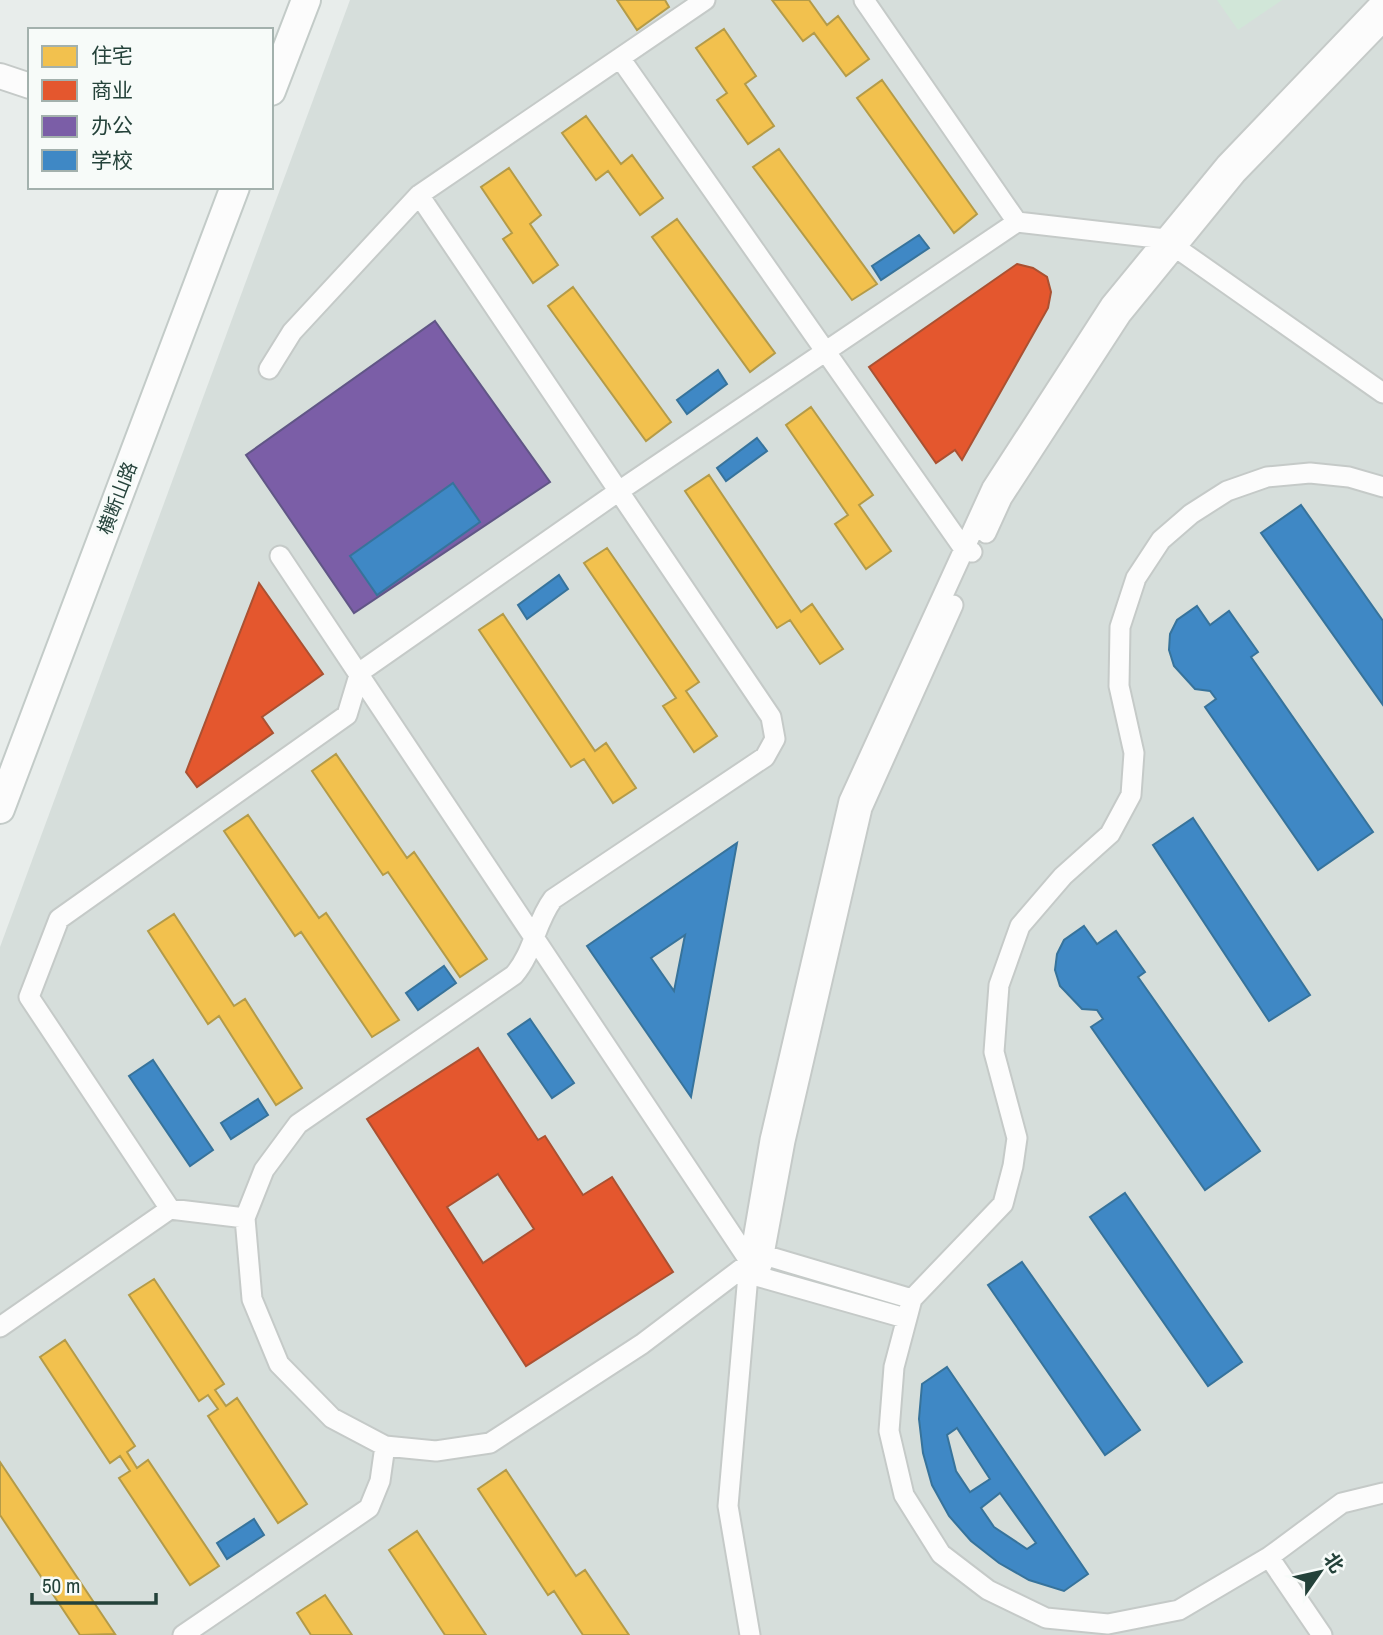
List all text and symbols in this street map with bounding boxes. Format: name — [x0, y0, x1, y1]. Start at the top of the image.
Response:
legend — [28, 28, 273, 189]
text: 住宅 — [91, 41, 133, 70]
text: 商业 — [91, 76, 133, 105]
text: 办公 — [91, 111, 133, 140]
text: 学校 — [91, 146, 133, 175]
street label: 横断山路 — [91, 458, 143, 538]
north arrow — [1285, 1537, 1355, 1607]
text: 北 — [1318, 1547, 1350, 1578]
scale bar — [32, 1562, 156, 1606]
text: 50 m — [42, 1571, 80, 1600]

